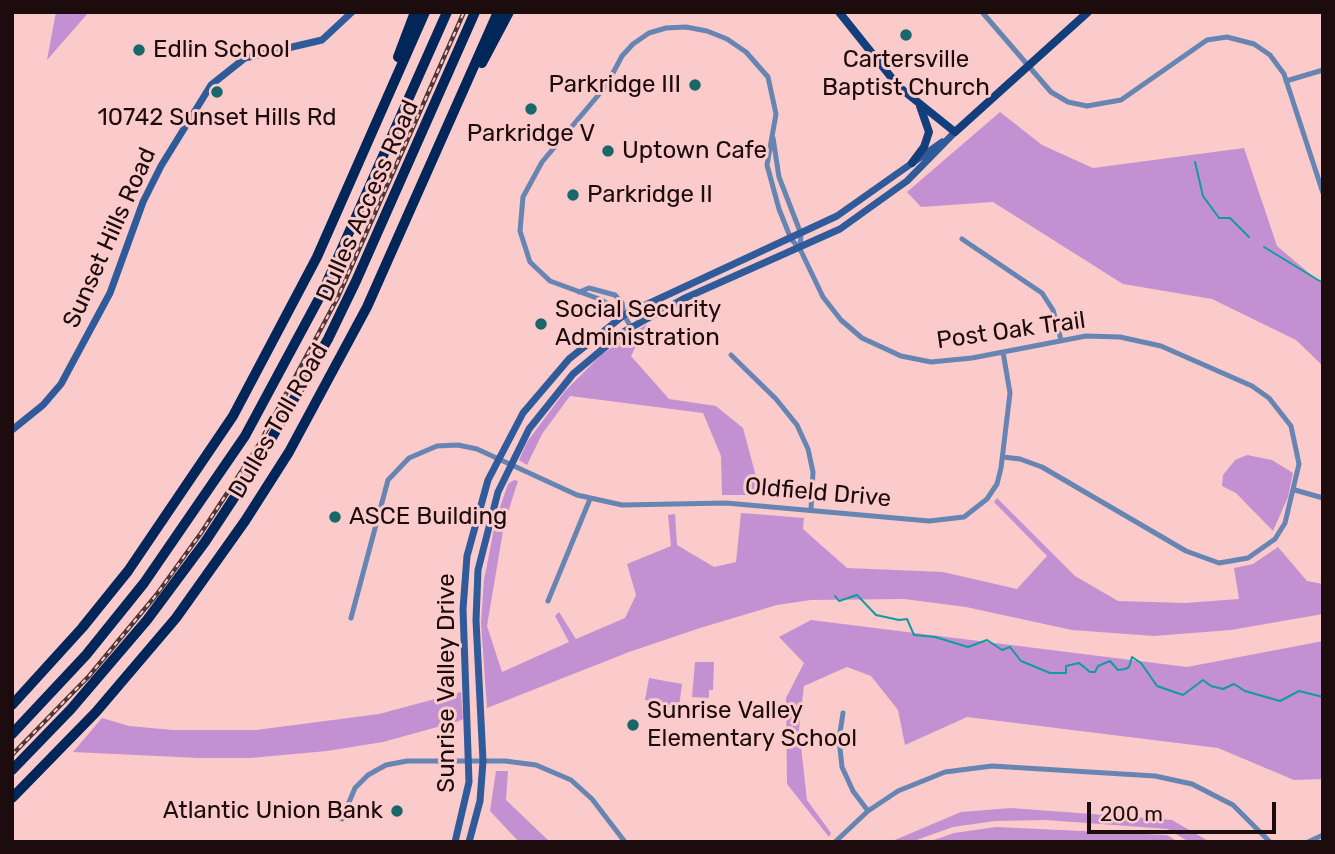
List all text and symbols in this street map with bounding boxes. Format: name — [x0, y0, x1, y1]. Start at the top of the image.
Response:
marker: Cartersville Baptist Church — [898, 27, 914, 43]
place label: Edlin School — [153, 36, 290, 64]
marker: Edlin School — [131, 42, 147, 58]
place label: Cartersville Baptist Church — [822, 46, 990, 102]
place label: Parkridge III — [549, 71, 681, 99]
marker: Parkridge III — [687, 77, 703, 93]
marker: 10742 Sunset Hills Rd — [209, 84, 225, 100]
street label: Dulles Access Road — [311, 96, 425, 306]
marker: Parkridge V — [523, 101, 539, 117]
place label: 10742 Sunset Hills Rd — [97, 104, 337, 132]
place label: Parkridge V — [467, 120, 595, 148]
place label: Uptown Cafe — [622, 137, 767, 165]
street label: Sunset Hills Road — [57, 143, 163, 333]
marker: Uptown Cafe — [600, 143, 616, 159]
place label: Parkridge II — [587, 181, 713, 209]
marker: Parkridge II — [565, 187, 581, 203]
place label: Social Security Administration — [555, 296, 721, 352]
street label: Post Oak Trail — [935, 306, 1087, 356]
marker: Social Security Administration — [533, 316, 549, 332]
street label: Dulles Toll Road — [223, 338, 335, 504]
street label: Oldfield Drive — [744, 472, 892, 514]
place label: ASCE Building — [349, 503, 507, 531]
marker: ASCE Building — [327, 509, 343, 525]
street label: Sunrise Valley Drive — [433, 573, 461, 793]
place label: Sunrise Valley Elementary School — [647, 697, 857, 753]
marker: Sunrise Valley Elementary School — [625, 717, 641, 733]
scale bar — [1090, 788, 1279, 832]
place label: Atlantic Union Bank — [163, 797, 383, 825]
text: 200 m — [1100, 801, 1163, 826]
marker: Atlantic Union Bank — [389, 803, 405, 819]

